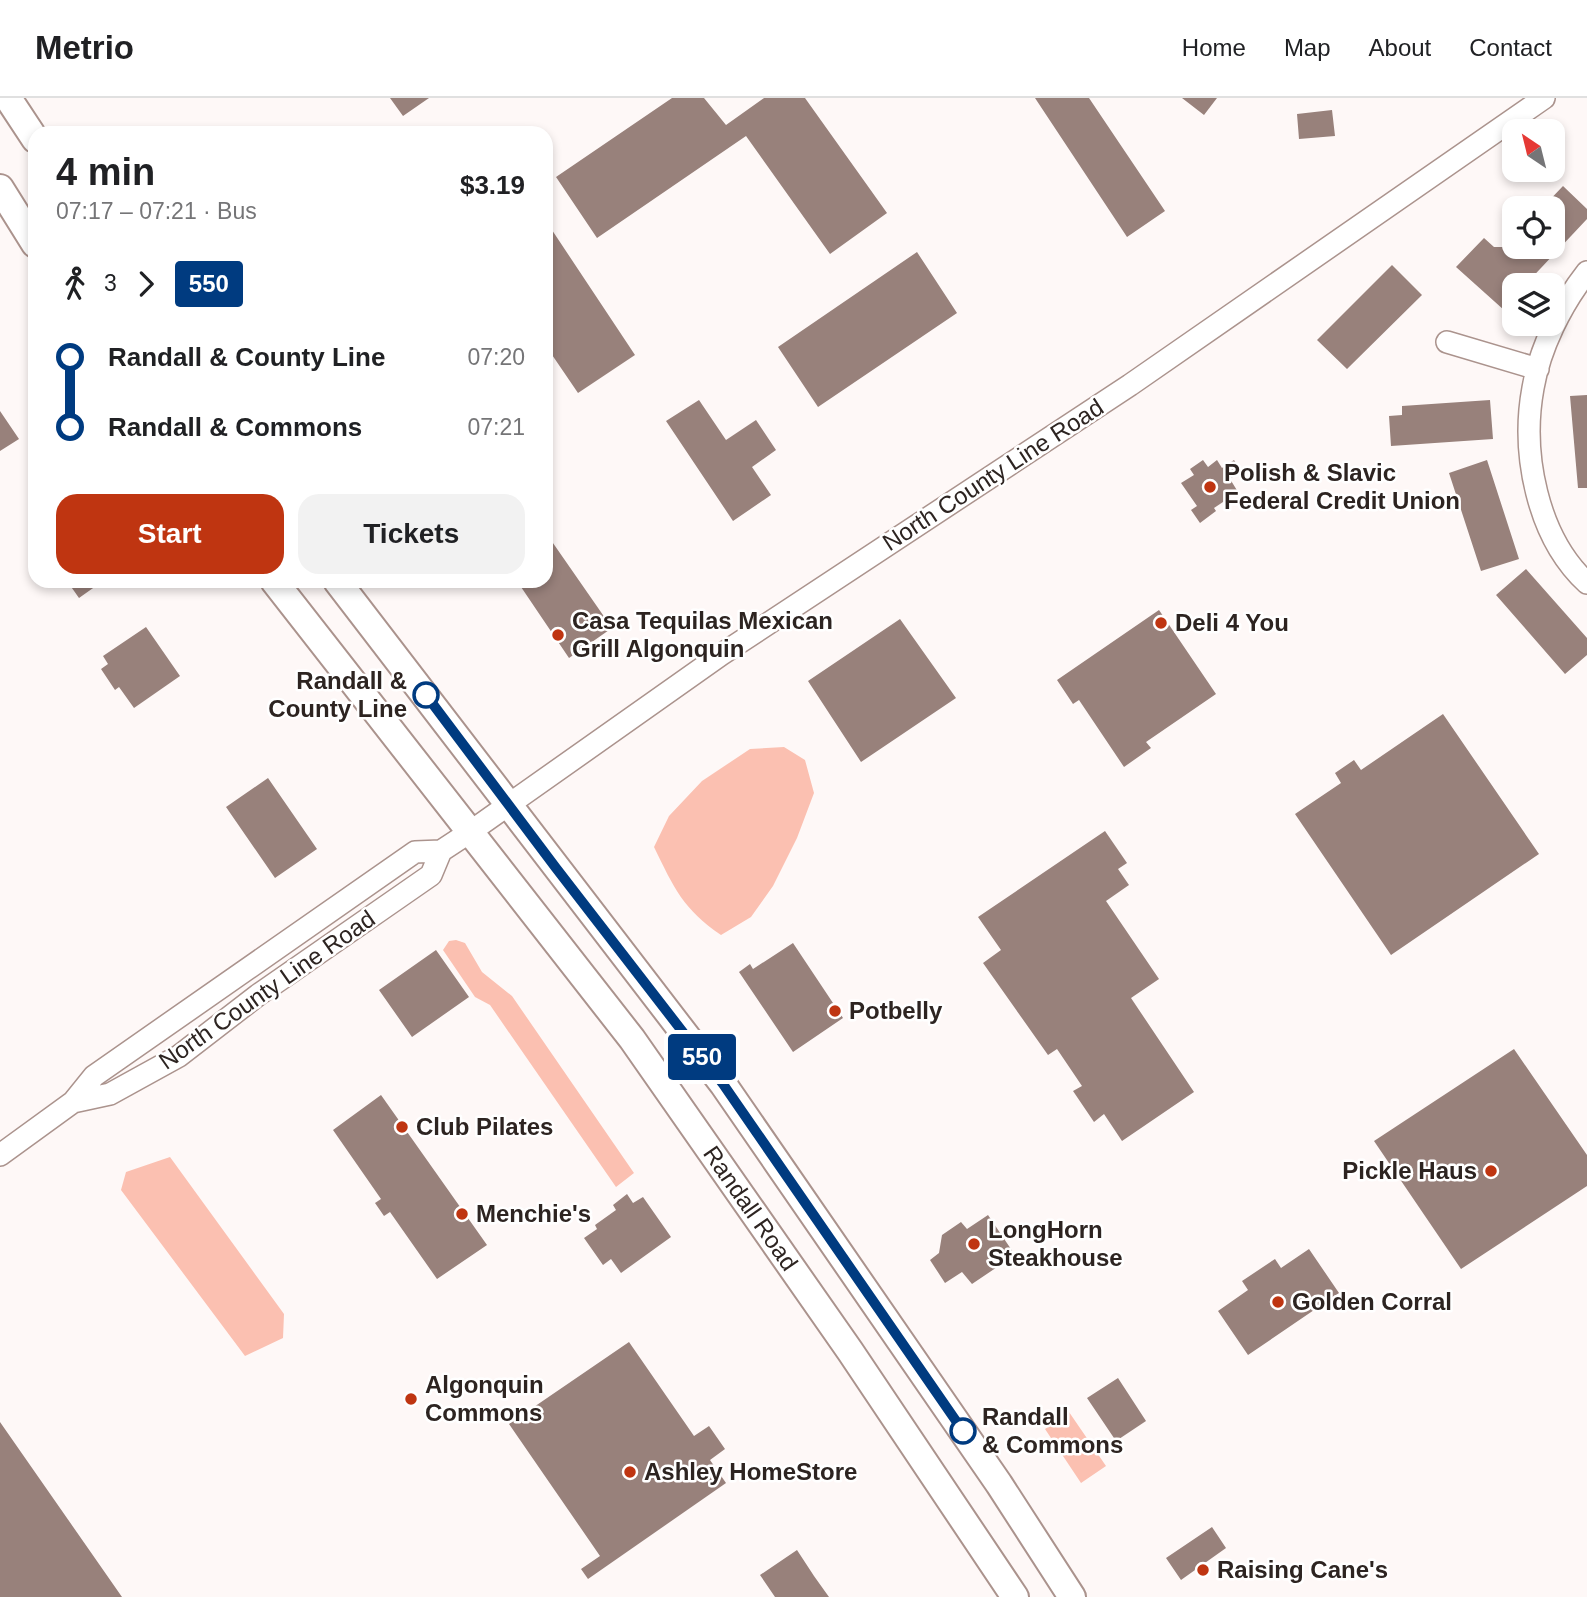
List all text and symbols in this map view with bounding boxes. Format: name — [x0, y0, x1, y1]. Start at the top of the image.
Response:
text: Metrio — [35, 29, 134, 66]
text: Home — [1182, 34, 1246, 61]
text: Map — [1284, 34, 1331, 61]
text: About — [1369, 34, 1431, 61]
text: Contact — [1469, 34, 1552, 61]
north arrow — [1502, 119, 1564, 182]
map controls — [1502, 119, 1565, 336]
text: 4 min — [56, 151, 155, 193]
text: $3.19 — [460, 170, 525, 200]
button: locate — [1502, 196, 1565, 259]
text: 07:17 – 07:21 · Bus — [56, 198, 257, 224]
icon: walk — [56, 265, 94, 303]
icon: forward — [127, 265, 165, 303]
text: 3 — [104, 270, 117, 296]
text: 550 — [189, 270, 229, 297]
button: layers — [1502, 273, 1565, 336]
text: Randall & County Line — [108, 342, 385, 372]
text: 07:20 — [467, 344, 525, 370]
street label: North County Line Road — [877, 393, 1108, 556]
text: Randall & Commons — [108, 412, 362, 442]
text: 07:21 — [467, 414, 525, 440]
place label: Polish & Slavic Federal Credit Union — [1224, 459, 1460, 514]
marker: Polish & Slavic Federal Credit Union — [1202, 479, 1218, 495]
button: Start — [56, 494, 284, 574]
button: Tickets — [298, 494, 525, 574]
place label: Casa Tequilas Mexican Grill Algonquin — [572, 607, 833, 662]
place label: Deli 4 You — [1175, 609, 1289, 636]
marker: Deli 4 You — [1153, 615, 1169, 631]
marker: Casa Tequilas Mexican Grill Algonquin — [550, 627, 566, 643]
place label: Randall & County Line — [268, 667, 407, 722]
marker: Randall & County Line — [413, 682, 439, 708]
street label: North County Line Road — [154, 905, 380, 1074]
place label: Potbelly — [849, 997, 943, 1024]
marker: Potbelly — [827, 1003, 843, 1019]
line badge: 550 — [662, 1034, 742, 1080]
text: 550 — [682, 1043, 722, 1070]
place label: Club Pilates — [416, 1113, 553, 1140]
marker: Club Pilates — [394, 1119, 410, 1135]
street label: Randall Road — [698, 1141, 804, 1276]
place label: Pickle Haus — [1342, 1157, 1477, 1184]
marker: Pickle Haus — [1483, 1163, 1499, 1179]
place label: Menchie's — [476, 1200, 591, 1227]
marker: Menchie's — [454, 1206, 470, 1222]
place label: LongHorn Steakhouse — [988, 1216, 1123, 1271]
marker: LongHorn Steakhouse — [966, 1236, 982, 1252]
place label: Golden Corral — [1292, 1288, 1452, 1315]
marker: Golden Corral — [1270, 1294, 1286, 1310]
place label: Algonquin Commons — [425, 1371, 544, 1426]
marker: Algonquin Commons — [403, 1391, 419, 1407]
place label: Randall & Commons — [982, 1403, 1123, 1458]
marker: Randall & Commons — [950, 1418, 976, 1444]
place label: Ashley HomeStore — [644, 1458, 857, 1485]
marker: Ashley HomeStore — [622, 1464, 638, 1480]
place label: Raising Cane's — [1217, 1556, 1388, 1583]
marker: Raising Cane's — [1195, 1562, 1211, 1578]

